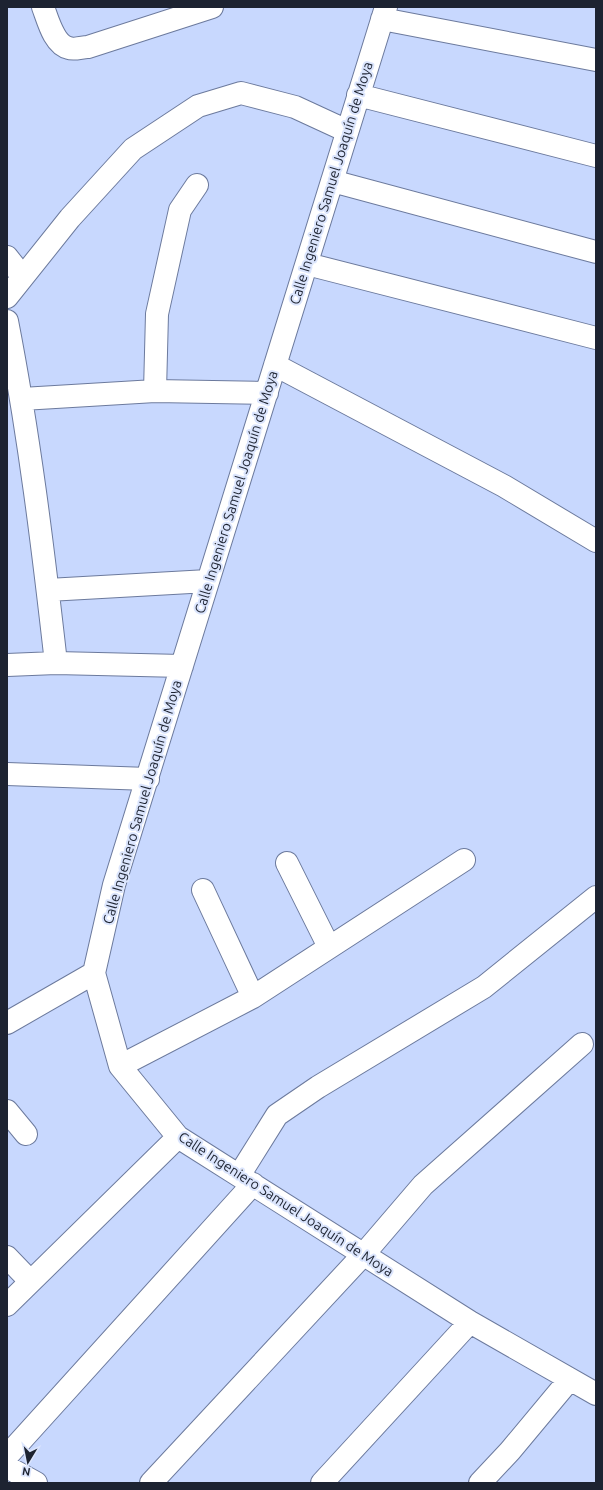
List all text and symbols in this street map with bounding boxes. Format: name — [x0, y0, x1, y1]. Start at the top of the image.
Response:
street label: Calle Ingeniero Samuel Joaquín de Moya — [286, 60, 376, 306]
street label: Calle Ingeniero Samuel Joaquín de Moya — [191, 369, 281, 615]
street label: Calle Ingeniero Samuel Joaquín de Moya — [99, 678, 185, 926]
street label: Calle Ingeniero Samuel Joaquín de Moya — [176, 1128, 396, 1280]
north arrow — [8, 1442, 48, 1482]
text: N — [21, 1465, 31, 1478]

